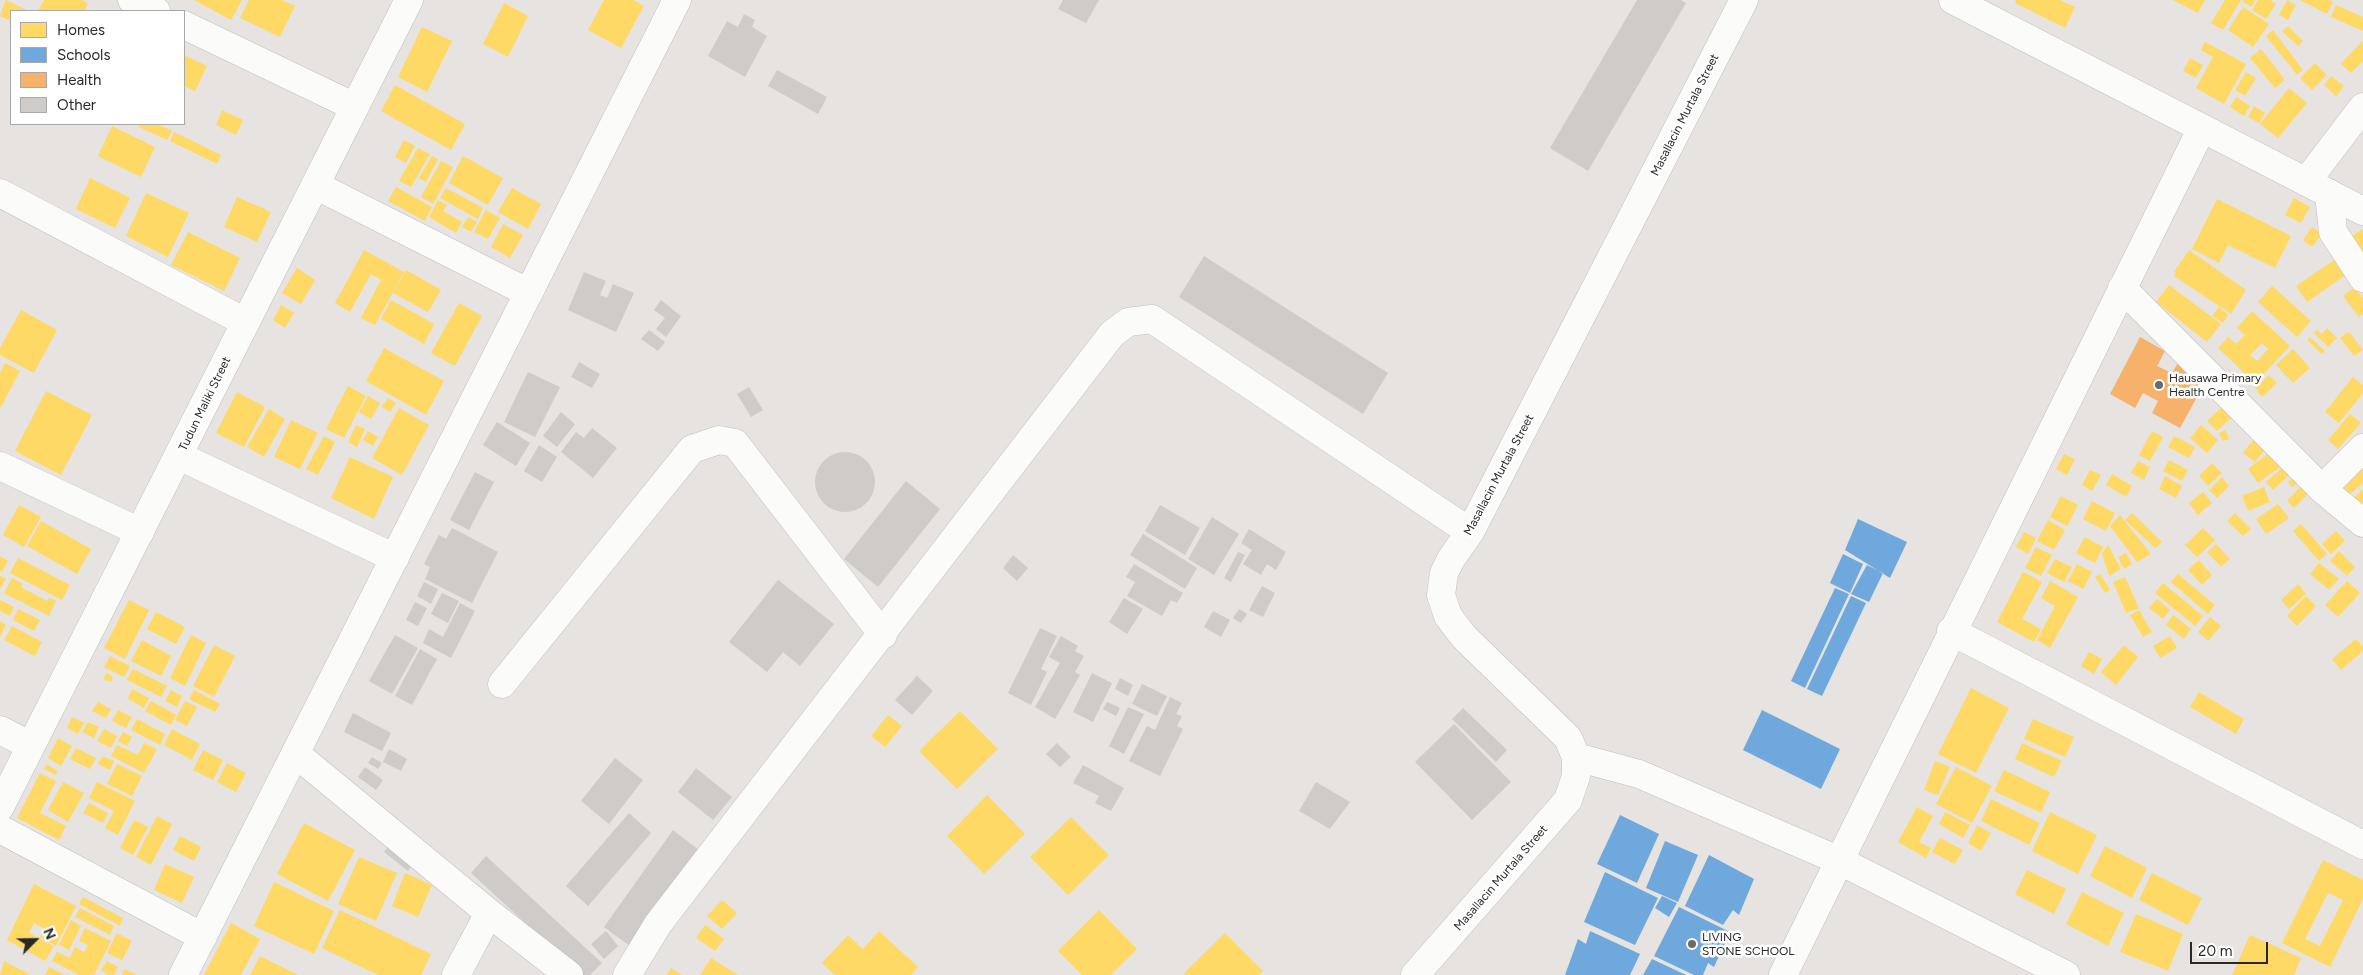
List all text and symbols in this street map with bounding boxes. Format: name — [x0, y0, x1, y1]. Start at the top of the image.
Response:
legend — [10, 10, 185, 125]
text: Homes — [57, 21, 105, 39]
text: Schools — [57, 46, 110, 64]
street label: Masallacin Murtala Street — [1648, 52, 1722, 178]
text: Health — [57, 71, 101, 89]
text: Other — [57, 96, 96, 114]
street label: Tudun Maliki Street — [176, 355, 234, 453]
place label: Hausawa Primary Health Centre — [2169, 371, 2261, 399]
marker: Hausawa Primary Health Centre — [2153, 379, 2165, 391]
street label: Masallacin Murtala Street — [1461, 412, 1537, 538]
street label: Masallacin Murtala Street — [1451, 822, 1551, 934]
north arrow — [10, 915, 60, 965]
text: N — [39, 926, 59, 942]
place label: LIVING STONE SCHOOL — [1702, 930, 1795, 958]
scale bar — [2193, 932, 2270, 964]
marker: LIVING STONE SCHOOL — [1686, 938, 1698, 950]
text: 20 m — [2198, 942, 2232, 960]

